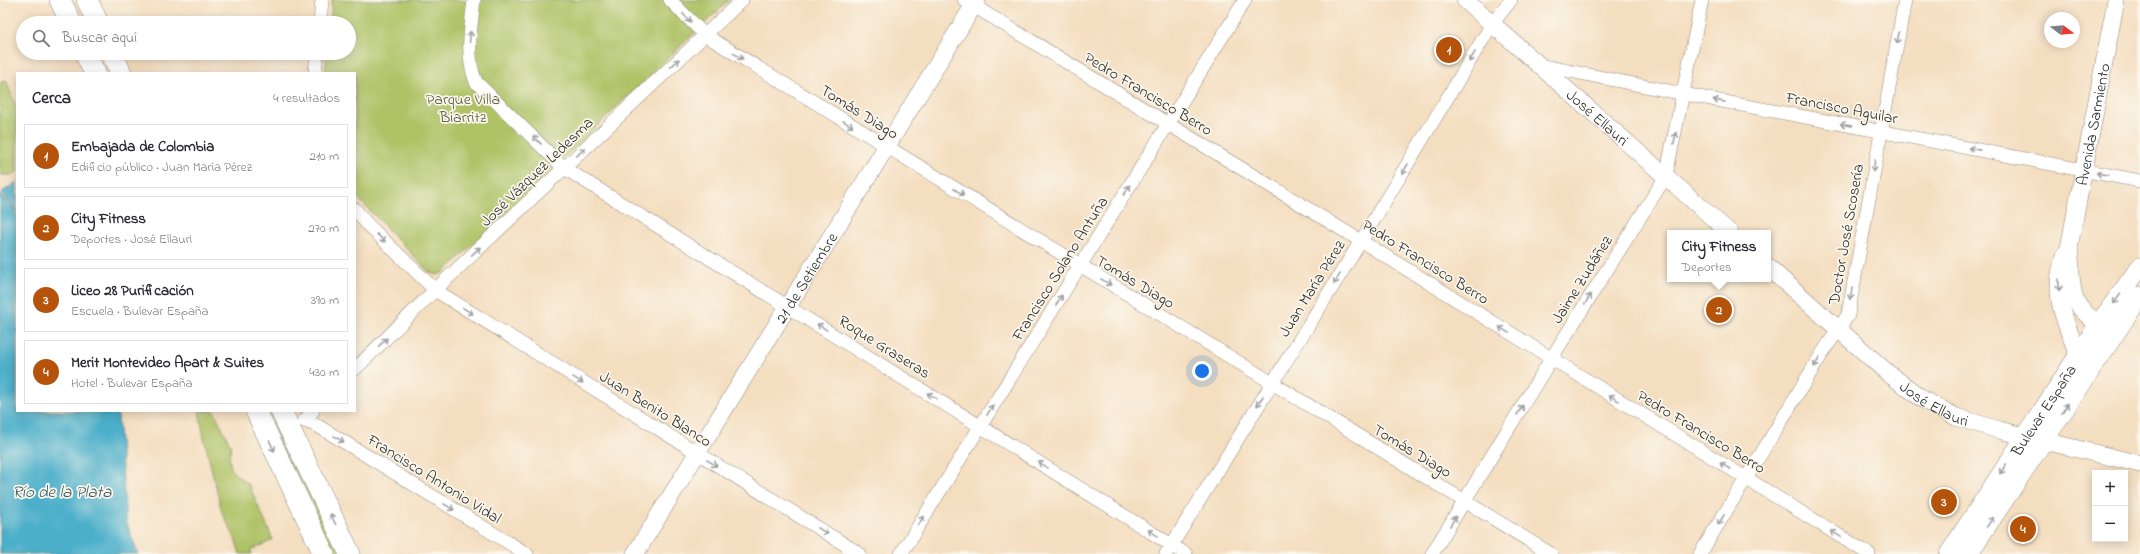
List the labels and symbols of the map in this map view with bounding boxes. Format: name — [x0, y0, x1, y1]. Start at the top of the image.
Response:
north arrow — [2044, 12, 2080, 48]
one-way arrow — [683, 13, 692, 23]
one-way arrow — [467, 31, 474, 44]
one-way arrow — [1893, 31, 1901, 44]
pin: 1 — [1436, 35, 1462, 65]
street label: Pedro Francisco Berro — [1079, 47, 1217, 143]
one-way arrow — [1467, 51, 1475, 63]
one-way arrow — [732, 52, 744, 60]
one-way arrow — [670, 58, 680, 68]
street label: Avenida Sarmiento — [2071, 61, 2118, 188]
street label: Tomás Diago — [815, 79, 903, 146]
street label: José Ellauri — [1560, 84, 1633, 153]
street label: Francisco Aguilar — [1783, 86, 1900, 132]
park label: Parque Villa Biarritz — [426, 88, 500, 130]
one-way arrow — [1712, 97, 1725, 105]
street label: José Vázquez Ledesma — [475, 112, 600, 233]
one-way arrow — [842, 121, 854, 129]
one-way arrow — [1840, 121, 1853, 129]
one-way arrow — [1671, 132, 1679, 145]
one-way arrow — [532, 136, 542, 145]
one-way arrow — [1968, 145, 1981, 153]
one-way arrow — [576, 147, 586, 157]
one-way arrow — [1870, 159, 1878, 172]
street label: Doctor José Scosería — [1823, 162, 1871, 308]
one-way arrow — [1400, 163, 1408, 175]
one-way arrow — [2096, 169, 2109, 177]
one-way arrow — [1124, 184, 1132, 196]
one-way arrow — [953, 189, 965, 197]
street label: Francisco Solano Antuña — [1006, 192, 1115, 347]
street label: Pedro Francisco Berro — [1357, 214, 1493, 312]
street label: 21 de Setiembre — [770, 228, 845, 329]
street label: Jaime Zudáñez — [1546, 231, 1620, 329]
one-way arrow — [376, 233, 386, 243]
street label: Juan María Pérez — [1273, 236, 1352, 342]
one-way arrow — [471, 246, 481, 256]
street label: Tomás Diago — [1091, 250, 1179, 316]
one-way arrow — [1333, 273, 1341, 284]
one-way arrow — [1100, 278, 1111, 286]
one-way arrow — [2055, 278, 2063, 291]
one-way arrow — [1847, 287, 1855, 300]
one-way arrow — [1585, 293, 1593, 305]
one-way arrow — [2113, 293, 2121, 304]
one-way arrow — [1055, 294, 1063, 306]
pin: 2 — [1706, 295, 1732, 325]
one-way arrow — [462, 307, 473, 315]
street label: Roque Graseras — [833, 310, 935, 386]
one-way arrow — [817, 323, 828, 331]
one-way arrow — [1498, 325, 1510, 333]
one-way arrow — [378, 337, 388, 347]
one-way arrow — [1813, 356, 1822, 367]
street label: Bulevar España — [2005, 360, 2083, 463]
your location — [1192, 361, 1212, 381]
street label: Juan Benito Blanco — [594, 366, 716, 454]
one-way arrow — [572, 376, 584, 384]
street label: José Ellauri — [1894, 376, 1971, 434]
street label: Pedro Francisco Berro — [1632, 385, 1770, 481]
one-way arrow — [927, 392, 938, 400]
one-way arrow — [1608, 393, 1620, 401]
one-way arrow — [1256, 395, 1264, 406]
one-way arrow — [2061, 402, 2069, 414]
one-way arrow — [986, 405, 994, 416]
one-way arrow — [1516, 405, 1524, 416]
street label: Tomás Diago — [1368, 419, 1456, 485]
street label: Francisco Antonio Vidal — [361, 428, 506, 531]
one-way arrow — [333, 435, 345, 443]
one-way arrow — [269, 440, 276, 452]
one-way arrow — [706, 459, 717, 467]
one-way arrow — [1037, 460, 1049, 468]
one-way arrow — [1719, 461, 1731, 469]
one-way arrow — [1999, 463, 2007, 475]
water label: Río de la Plata — [12, 480, 112, 505]
pin: 3 — [1931, 487, 1957, 517]
one-way arrow — [444, 502, 455, 511]
one-way arrow — [329, 513, 336, 525]
one-way arrow — [1716, 514, 1724, 526]
pin: 4 — [2010, 514, 2036, 544]
one-way arrow — [918, 515, 926, 527]
one-way arrow — [1449, 515, 1457, 527]
one-way arrow — [1986, 516, 1994, 527]
one-way arrow — [817, 528, 829, 536]
one-way arrow — [1147, 529, 1159, 537]
one-way arrow — [1830, 529, 1842, 537]

